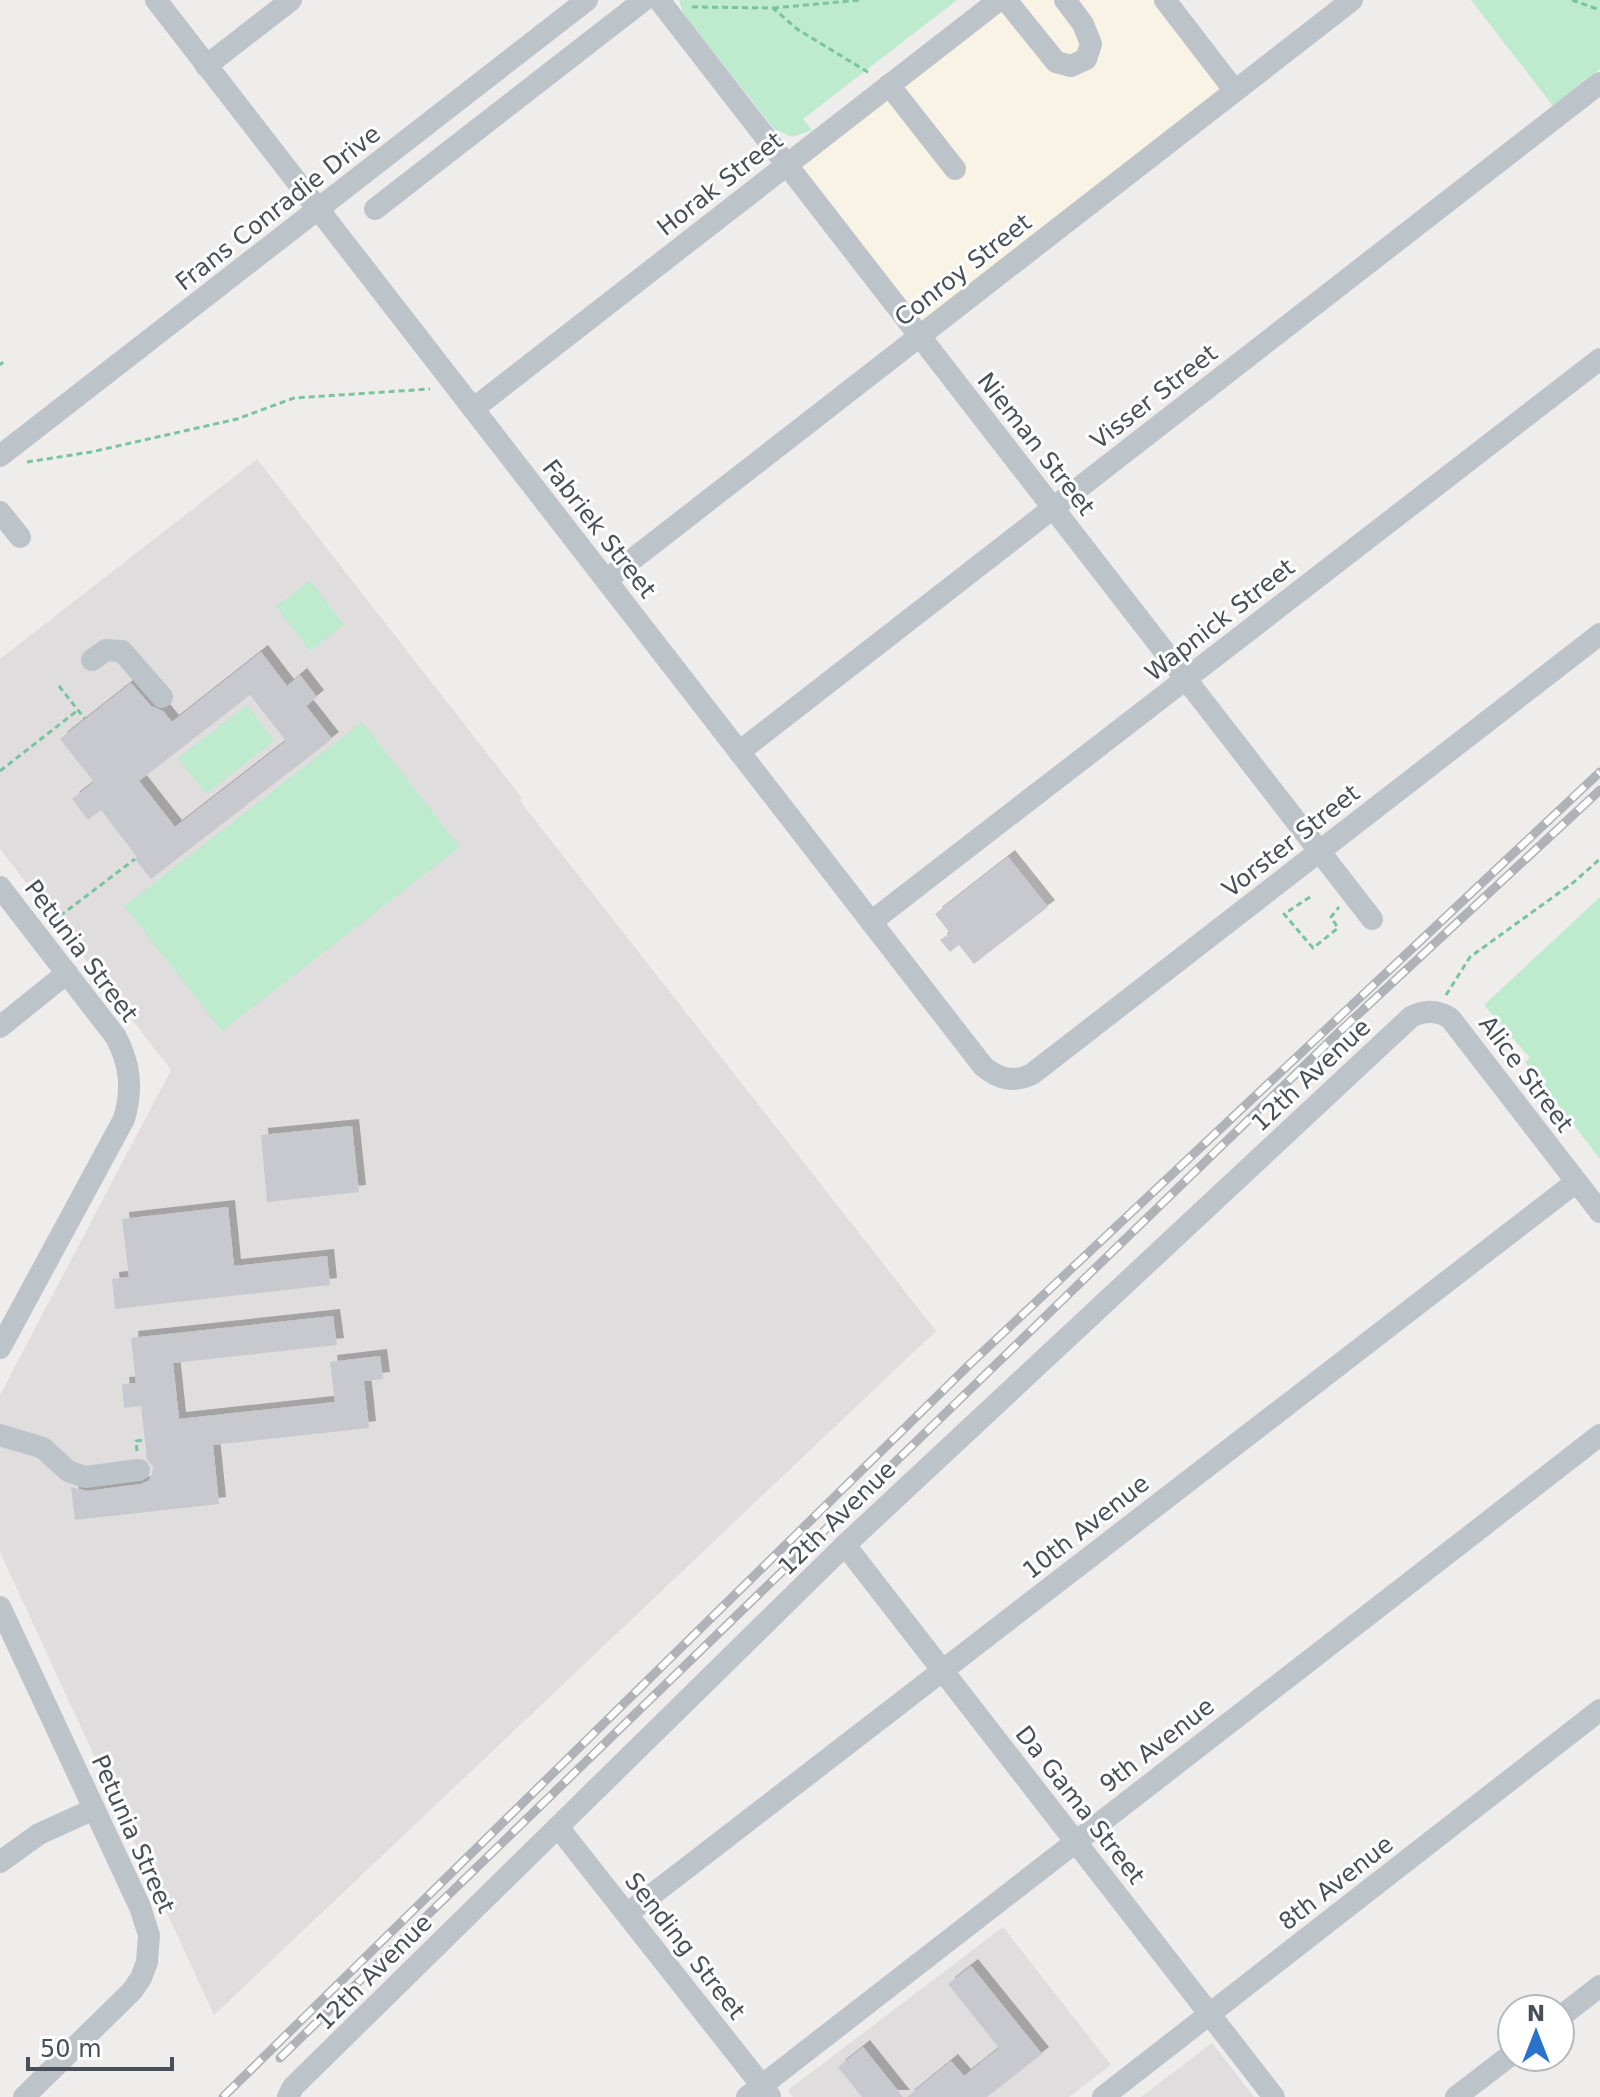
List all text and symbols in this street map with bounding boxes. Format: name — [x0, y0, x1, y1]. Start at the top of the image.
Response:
street label: Frans Conradie Drive — [170, 120, 386, 296]
street label: Horak Street — [652, 126, 788, 242]
street label: Conroy Street — [889, 208, 1037, 332]
street label: Visser Street — [1085, 339, 1223, 455]
street label: Nieman Street — [972, 367, 1100, 521]
street label: Fabriek Street — [536, 454, 662, 604]
street label: Wapnick Street — [1140, 553, 1300, 687]
street label: Vorster Street — [1217, 779, 1365, 903]
street label: Petunia Street — [19, 875, 143, 1027]
street label: Alice Street — [1473, 1010, 1579, 1138]
street label: 12th Avenue — [1246, 1013, 1376, 1137]
street label: 12th Avenue — [773, 1455, 901, 1581]
street label: 10th Avenue — [1018, 1469, 1154, 1585]
street label: 9th Avenue — [1095, 1692, 1219, 1798]
street label: Da Gama Street — [1010, 1720, 1150, 1890]
street label: Petunia Street — [86, 1751, 180, 1917]
street label: 8th Avenue — [1274, 1830, 1398, 1936]
street label: Sending Street — [619, 1867, 751, 2025]
street label: 12th Avenue — [310, 1908, 438, 2036]
north arrow — [1496, 1993, 1576, 2073]
text: N — [1527, 2001, 1545, 2026]
scale bar — [28, 2021, 172, 2071]
text: 50 m — [40, 2035, 102, 2063]

